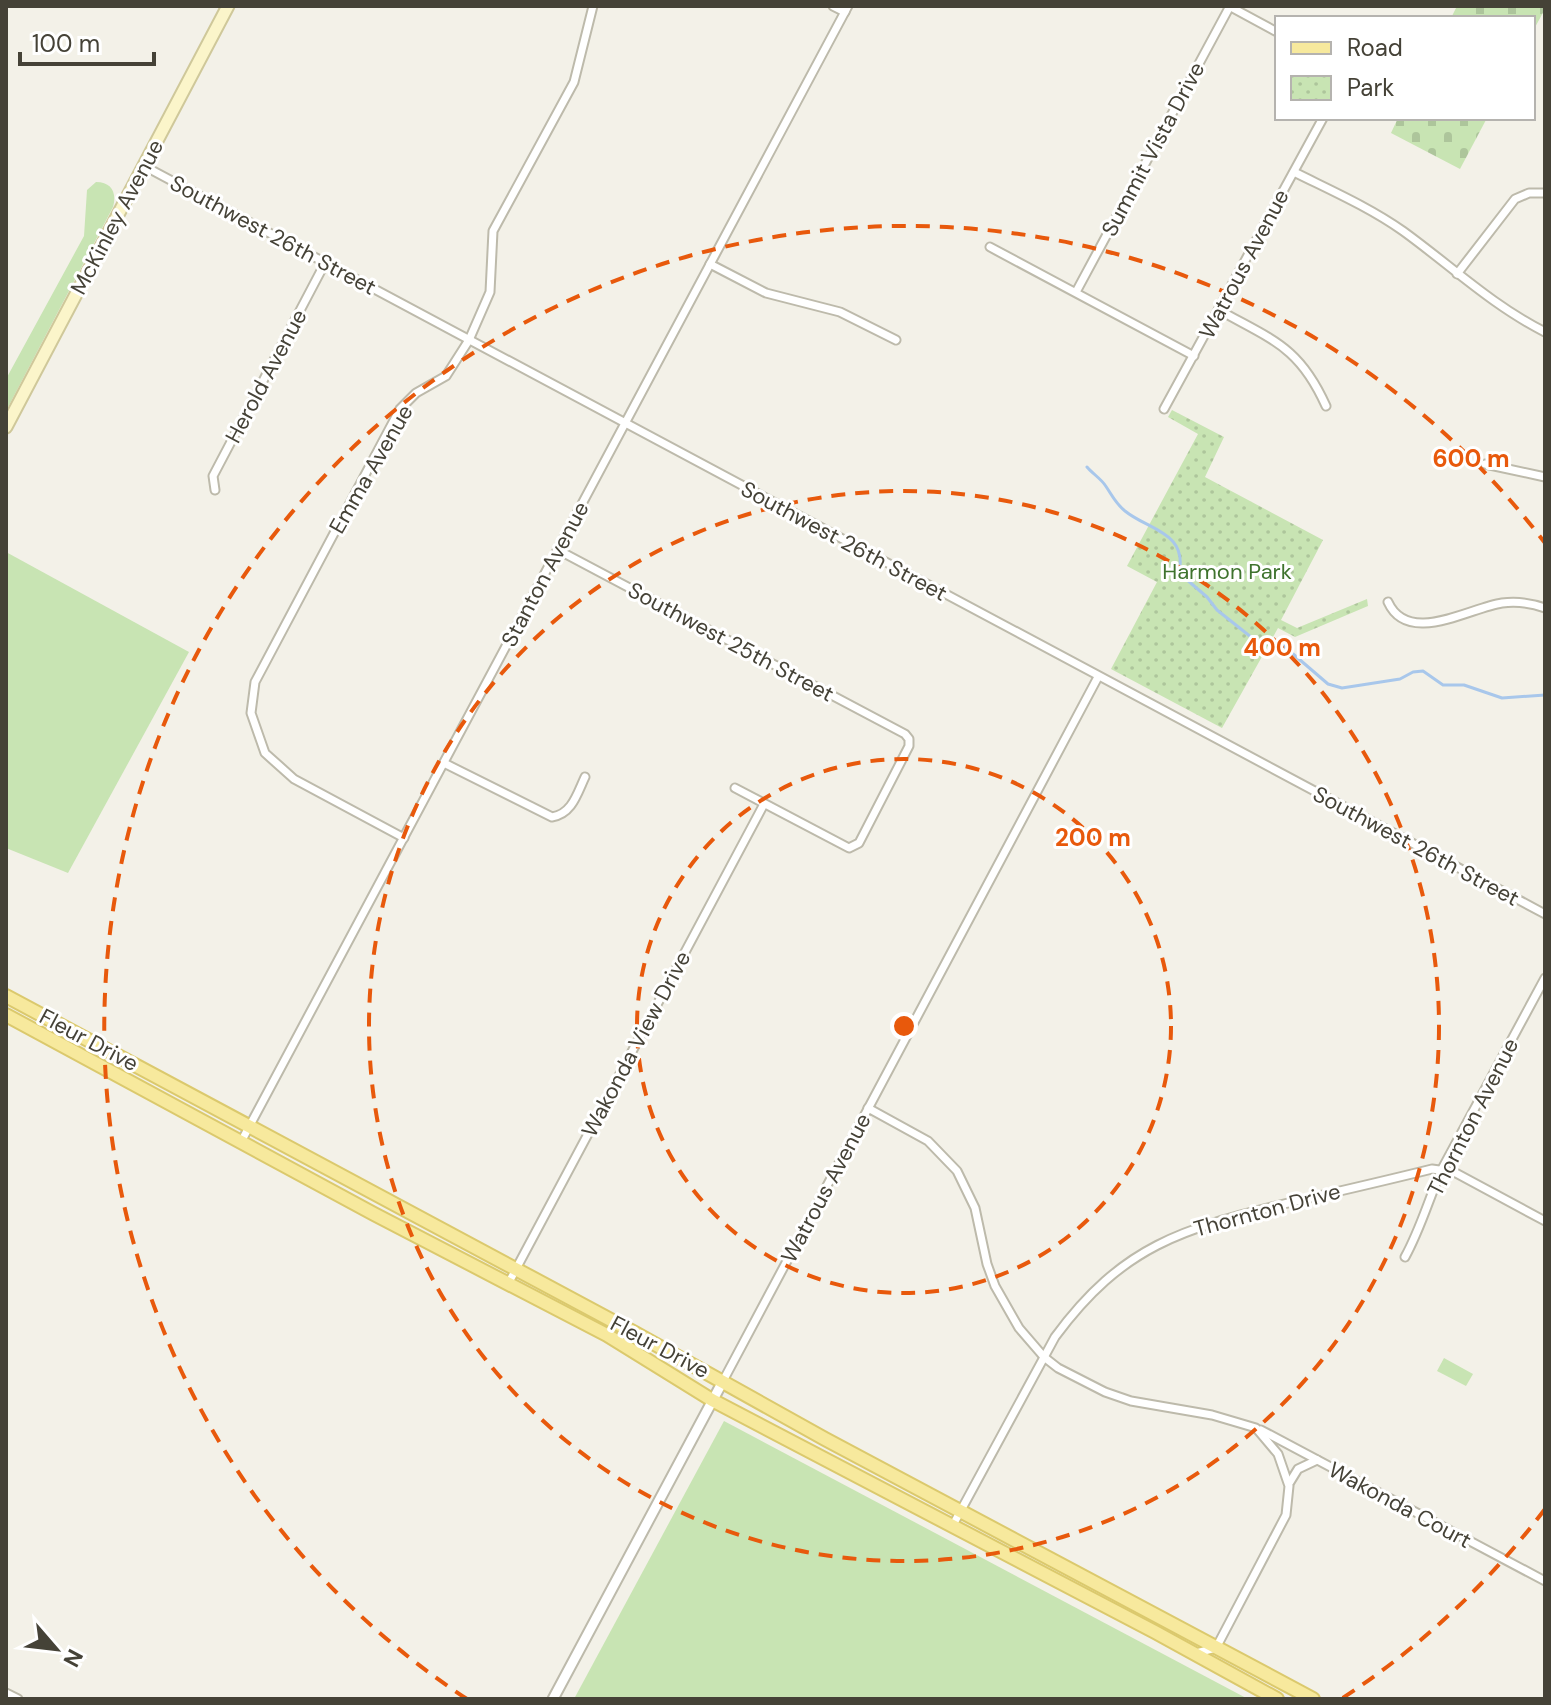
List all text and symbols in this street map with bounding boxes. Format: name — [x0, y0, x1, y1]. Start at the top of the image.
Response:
scale bar — [20, 16, 154, 66]
legend — [1275, 16, 1535, 120]
text: 100 m — [32, 28, 100, 59]
text: Road — [1347, 32, 1403, 63]
street label: Summit Vista Drive — [1095, 57, 1211, 241]
text: Park — [1347, 72, 1394, 103]
street label: McKinley Avenue — [64, 134, 170, 300]
street label: Southwest 26th Street — [165, 168, 381, 302]
street label: Watrous Avenue — [1192, 184, 1296, 344]
street label: Herold Avenue — [219, 304, 313, 448]
street label: Emma Avenue — [322, 399, 420, 539]
text: 600 m — [1432, 443, 1510, 474]
street label: Southwest 26th Street — [736, 474, 952, 608]
street label: Stanton Avenue — [495, 496, 595, 652]
park label: Harmon Park — [1162, 557, 1292, 586]
street label: Southwest 25th Street — [623, 575, 839, 709]
text: 400 m — [1243, 632, 1321, 663]
street label: Southwest 26th Street — [1308, 779, 1524, 913]
text: 200 m — [1055, 822, 1131, 853]
street label: Wakonda View Drive — [575, 946, 697, 1142]
street label: Fleur Drive — [35, 1002, 143, 1078]
centre of rings — [890, 1012, 918, 1040]
street label: Thornton Avenue — [1421, 1033, 1525, 1201]
street label: Watrous Avenue — [774, 1108, 878, 1268]
street label: Thornton Drive — [1190, 1176, 1344, 1244]
street label: Fleur Drive — [606, 1309, 714, 1385]
street label: Wakonda Court — [1323, 1455, 1477, 1555]
north arrow — [16, 1609, 96, 1689]
text: N — [57, 1644, 90, 1672]

